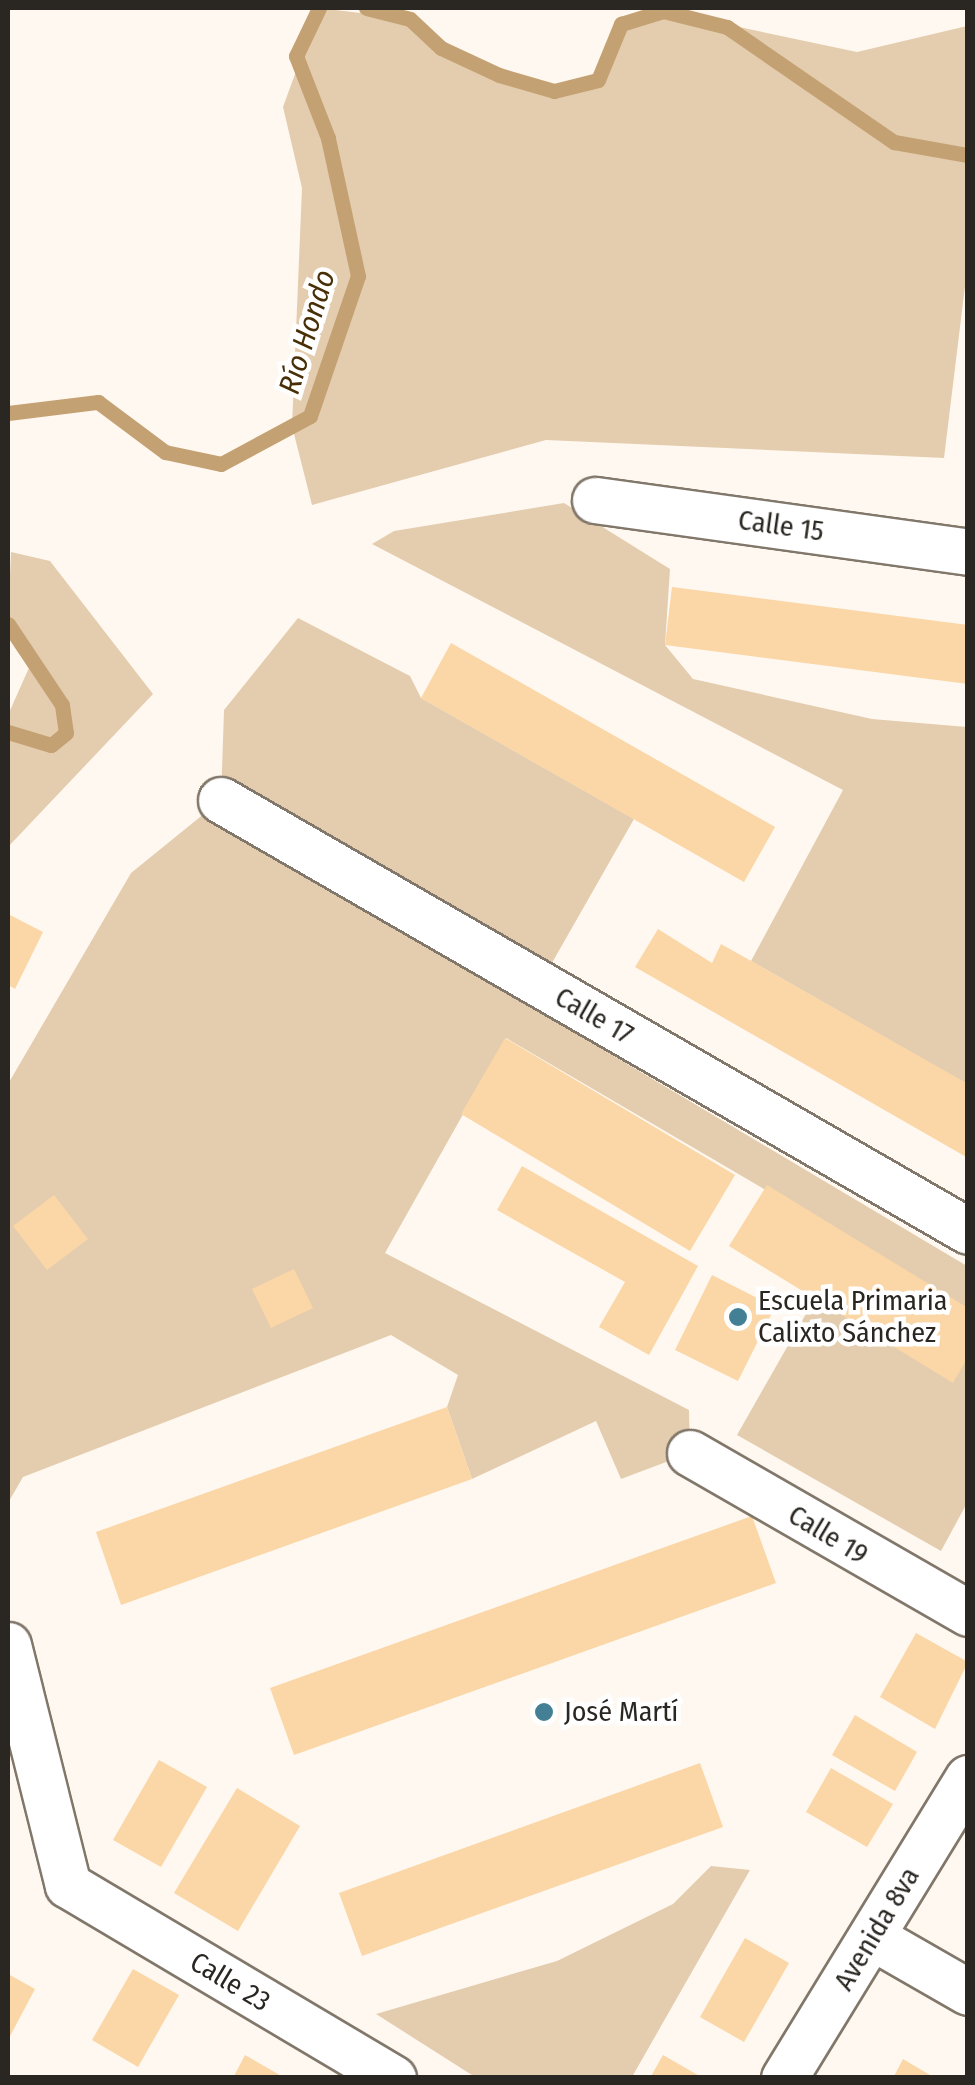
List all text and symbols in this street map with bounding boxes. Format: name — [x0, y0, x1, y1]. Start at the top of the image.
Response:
water label: Río Hondo — [271, 266, 343, 398]
street label: Calle 15 — [736, 503, 826, 549]
street label: Calle 17 — [549, 980, 639, 1052]
place label: Escuela Primaria Calixto Sánchez — [758, 1284, 947, 1350]
marker: Escuela Primaria Calixto Sánchez — [727, 1306, 749, 1328]
street label: Calle 19 — [782, 1498, 874, 1572]
place label: José Martí — [564, 1695, 678, 1729]
marker: José Martí — [533, 1701, 555, 1723]
street label: Avenida 8va — [827, 1861, 927, 1997]
street label: Calle 23 — [184, 1945, 276, 2019]

